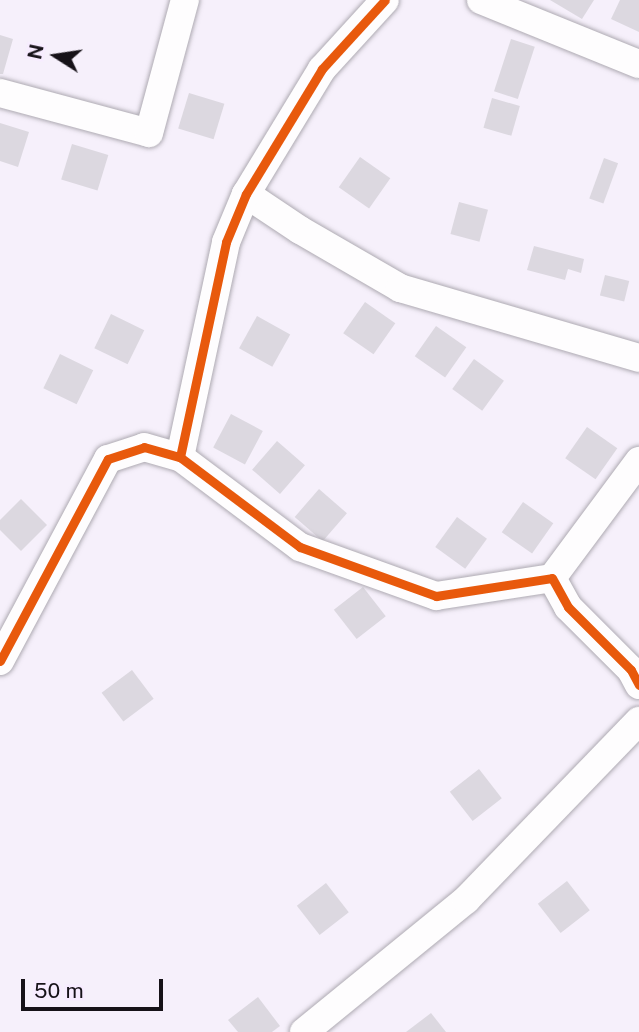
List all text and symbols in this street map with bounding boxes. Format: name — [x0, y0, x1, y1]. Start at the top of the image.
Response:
north arrow — [21, 21, 91, 91]
text: N — [23, 42, 48, 61]
scale bar — [24, 965, 166, 1009]
text: 50 m — [34, 978, 84, 1003]

